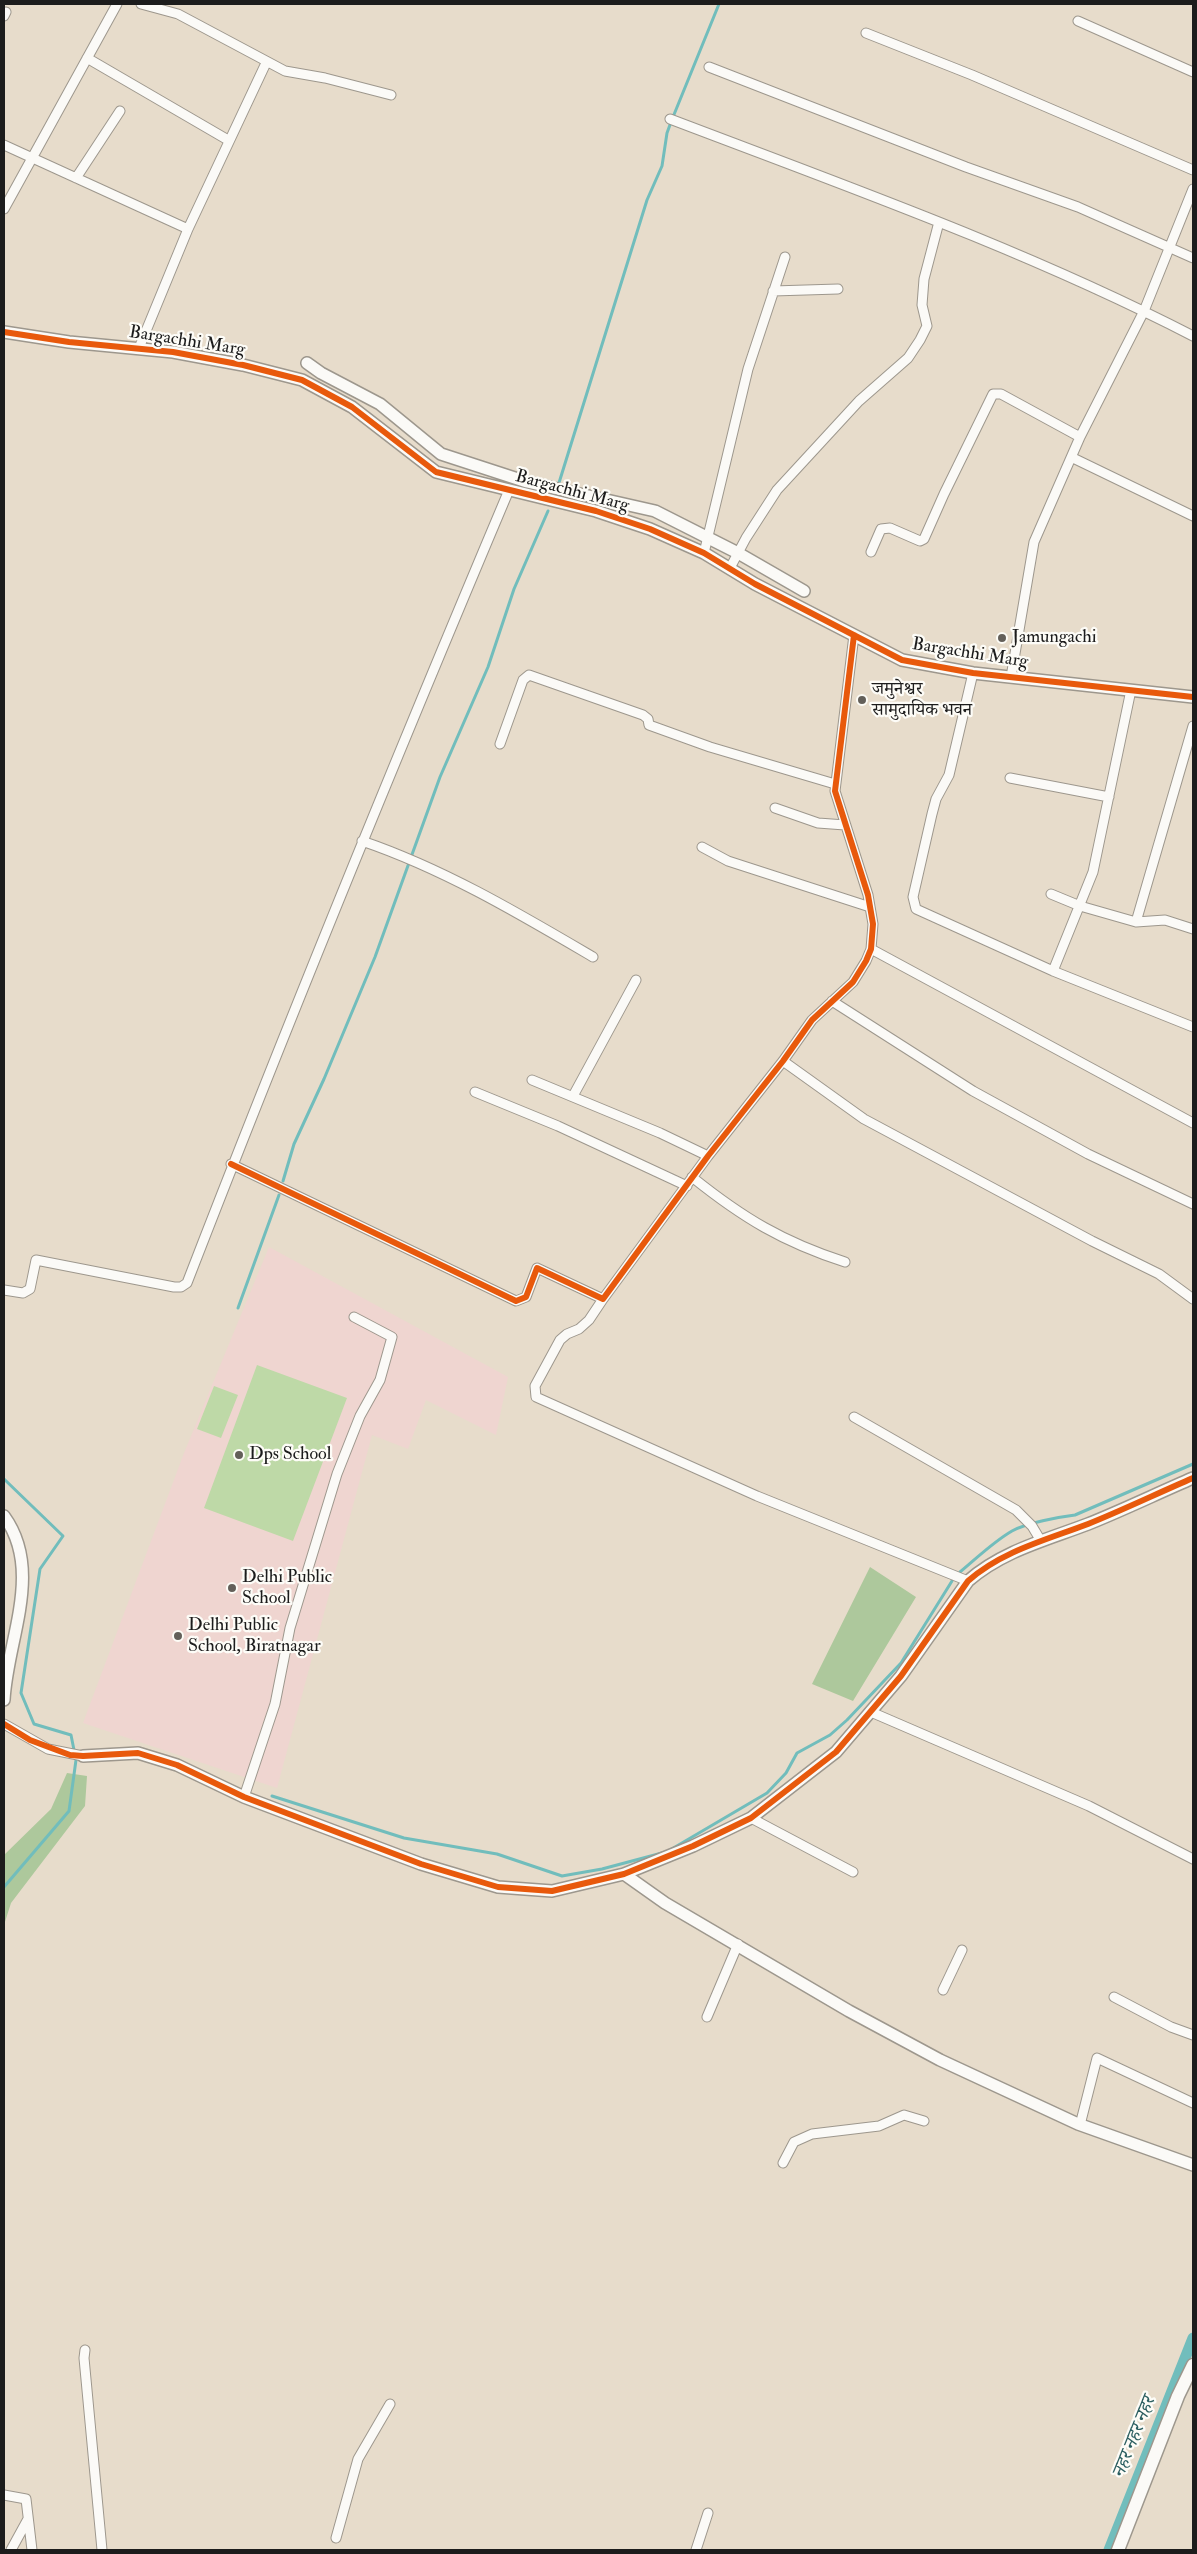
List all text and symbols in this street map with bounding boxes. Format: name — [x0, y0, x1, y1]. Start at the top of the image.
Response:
street label: Bargachhi Marg — [128, 322, 246, 362]
street label: Bargachhi Marg — [513, 466, 631, 518]
place label: Jamungachi — [1012, 627, 1096, 649]
marker: Jamungachi — [996, 632, 1008, 644]
street label: Bargachhi Marg — [911, 634, 1029, 674]
place label: जमुनेश्वर सामुदायिक भवन — [872, 679, 972, 722]
marker: जमुनेश्वर सामुदायिक भवन — [856, 694, 868, 706]
place label: Dps School — [249, 1444, 331, 1466]
marker: Dps School — [233, 1449, 245, 1461]
place label: Delhi Public School — [242, 1567, 332, 1610]
marker: Delhi Public School — [226, 1582, 238, 1594]
place label: Delhi Public School, Biratnagar — [188, 1615, 321, 1658]
marker: Delhi Public School, Biratnagar — [172, 1630, 184, 1642]
water label: नहर नहर नहर — [1108, 2394, 1162, 2482]

